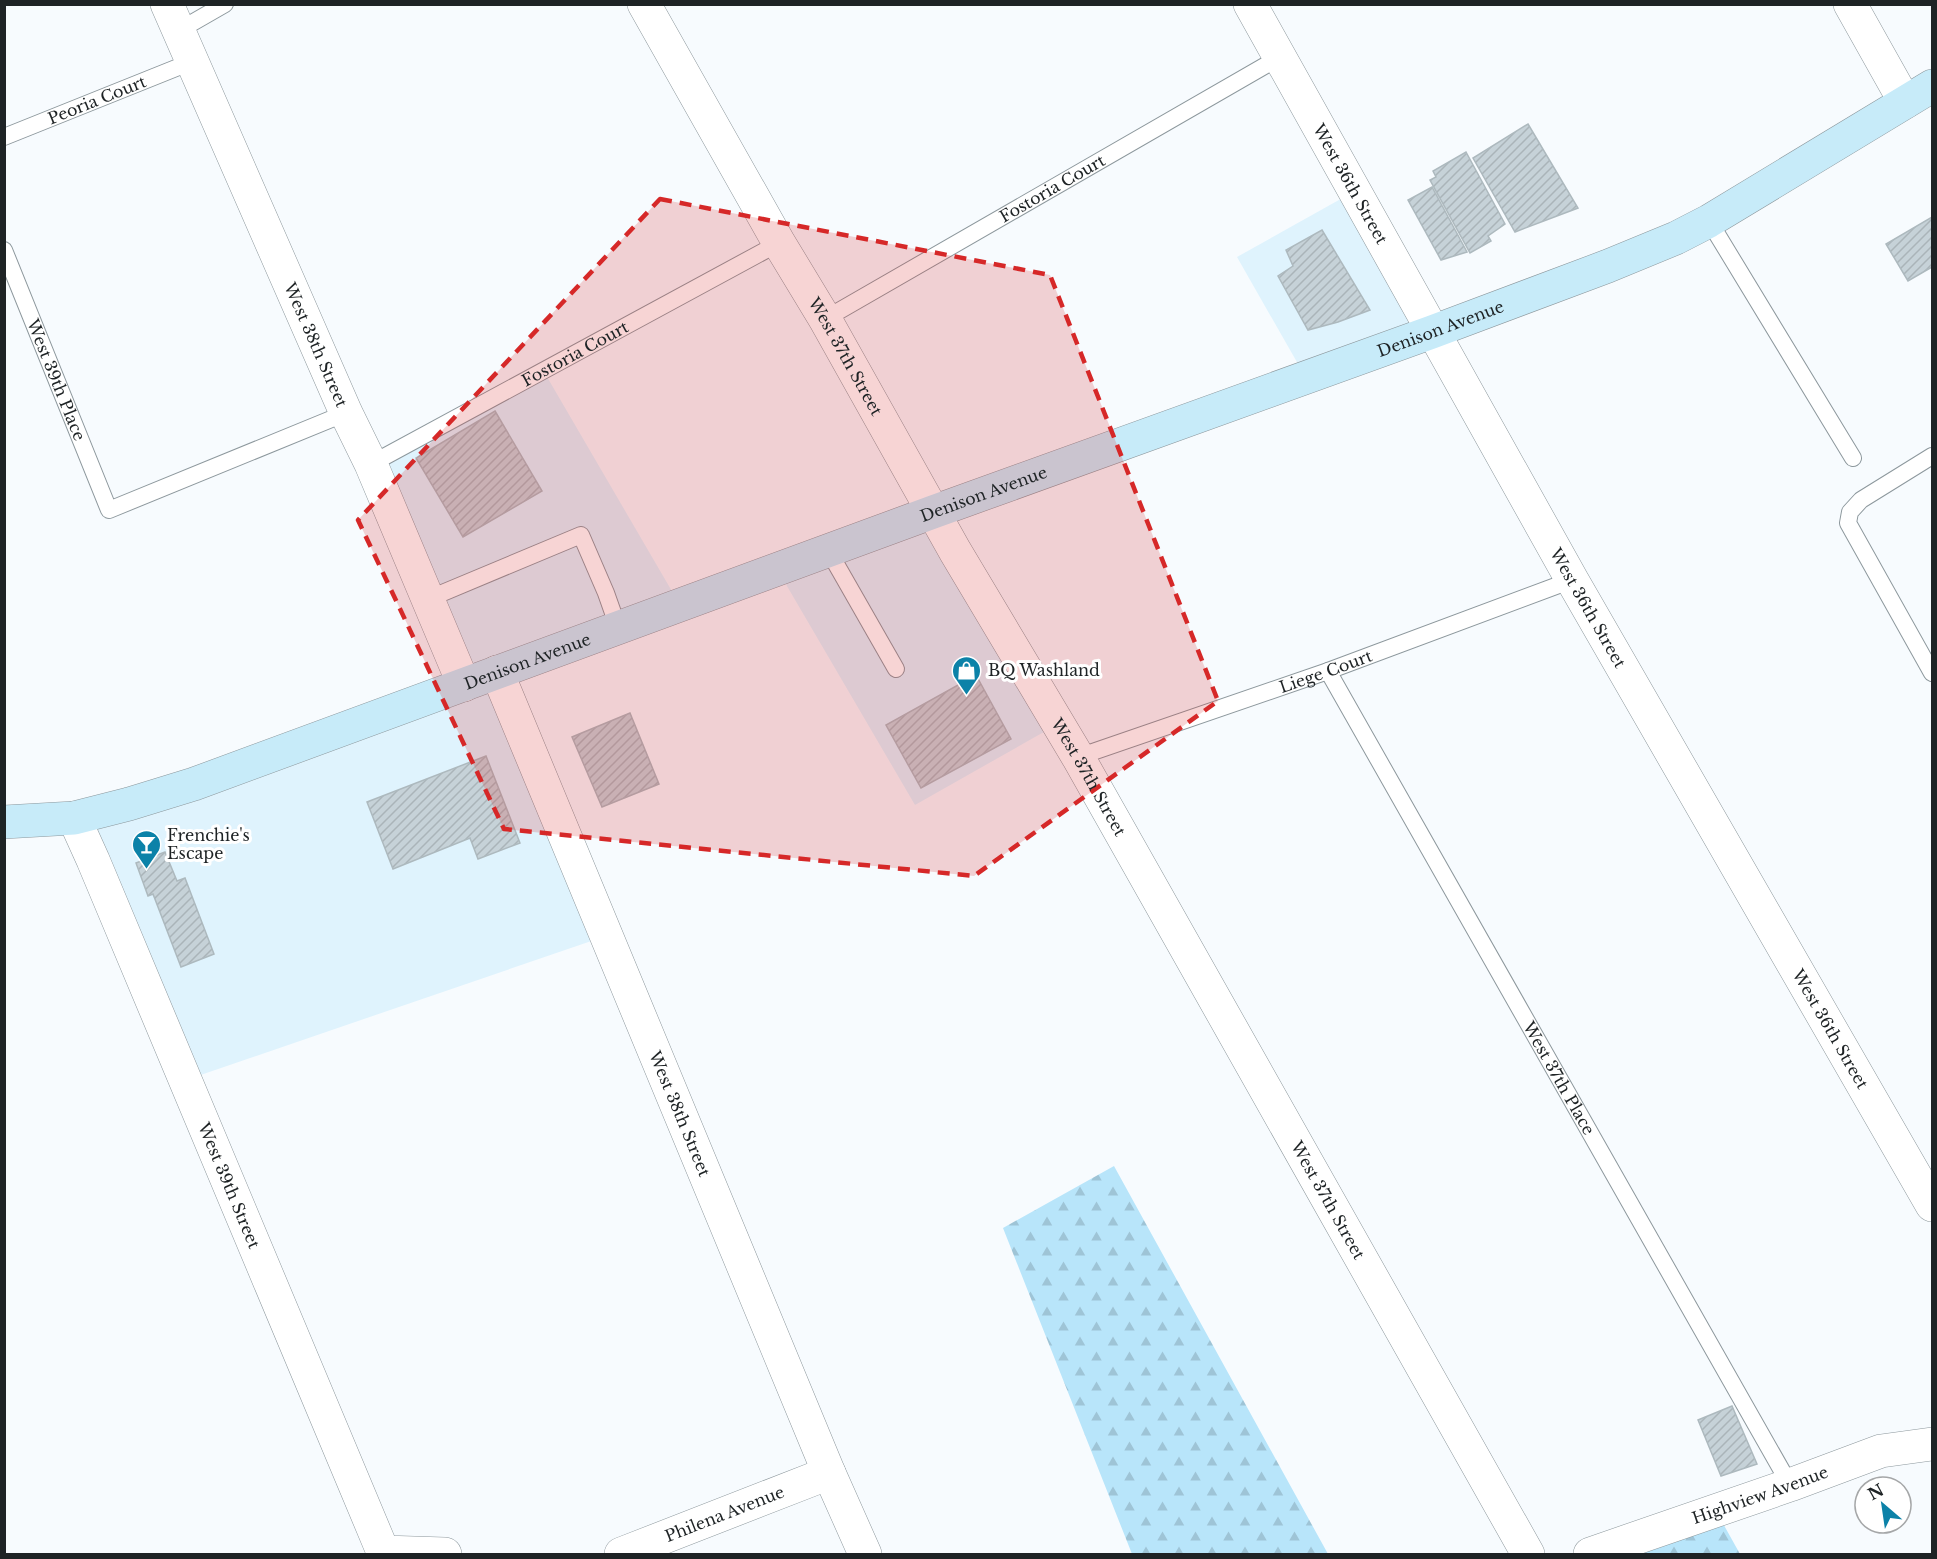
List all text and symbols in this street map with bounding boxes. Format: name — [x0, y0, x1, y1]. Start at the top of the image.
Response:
street label: Peoria Court — [45, 71, 149, 128]
street label: West 36th Street — [1308, 119, 1392, 247]
street label: Fostoria Court — [996, 150, 1108, 226]
street label: West 38th Street — [280, 278, 352, 410]
street label: West 37th Street — [804, 293, 887, 419]
street label: Denison Avenue — [1374, 296, 1507, 361]
street label: West 39th Place — [23, 315, 90, 444]
street label: Fostoria Court — [518, 316, 632, 391]
street label: Denison Avenue — [917, 462, 1050, 526]
street label: West 36th Street — [1546, 543, 1630, 671]
street label: Denison Avenue — [461, 629, 593, 694]
street label: Liege Court — [1276, 645, 1375, 697]
shop icon: BQ Washland — [951, 654, 983, 696]
place label: BQ Washland — [988, 660, 1100, 680]
street label: West 37th Street — [1047, 714, 1130, 839]
place label: Frenchie's Escape — [167, 825, 250, 863]
bar icon: Frenchie's Escape — [130, 828, 162, 870]
street label: West 36th Street — [1788, 965, 1873, 1092]
street label: West 37th Place — [1518, 1017, 1599, 1138]
street label: West 38th Street — [645, 1047, 715, 1179]
street label: West 39th Street — [194, 1119, 265, 1251]
street label: West 37th Street — [1286, 1137, 1369, 1263]
street label: Highview Avenue — [1689, 1462, 1831, 1528]
north arrow — [1853, 1475, 1913, 1535]
text: N — [1864, 1479, 1887, 1504]
street label: Philena Avenue — [662, 1481, 787, 1546]

